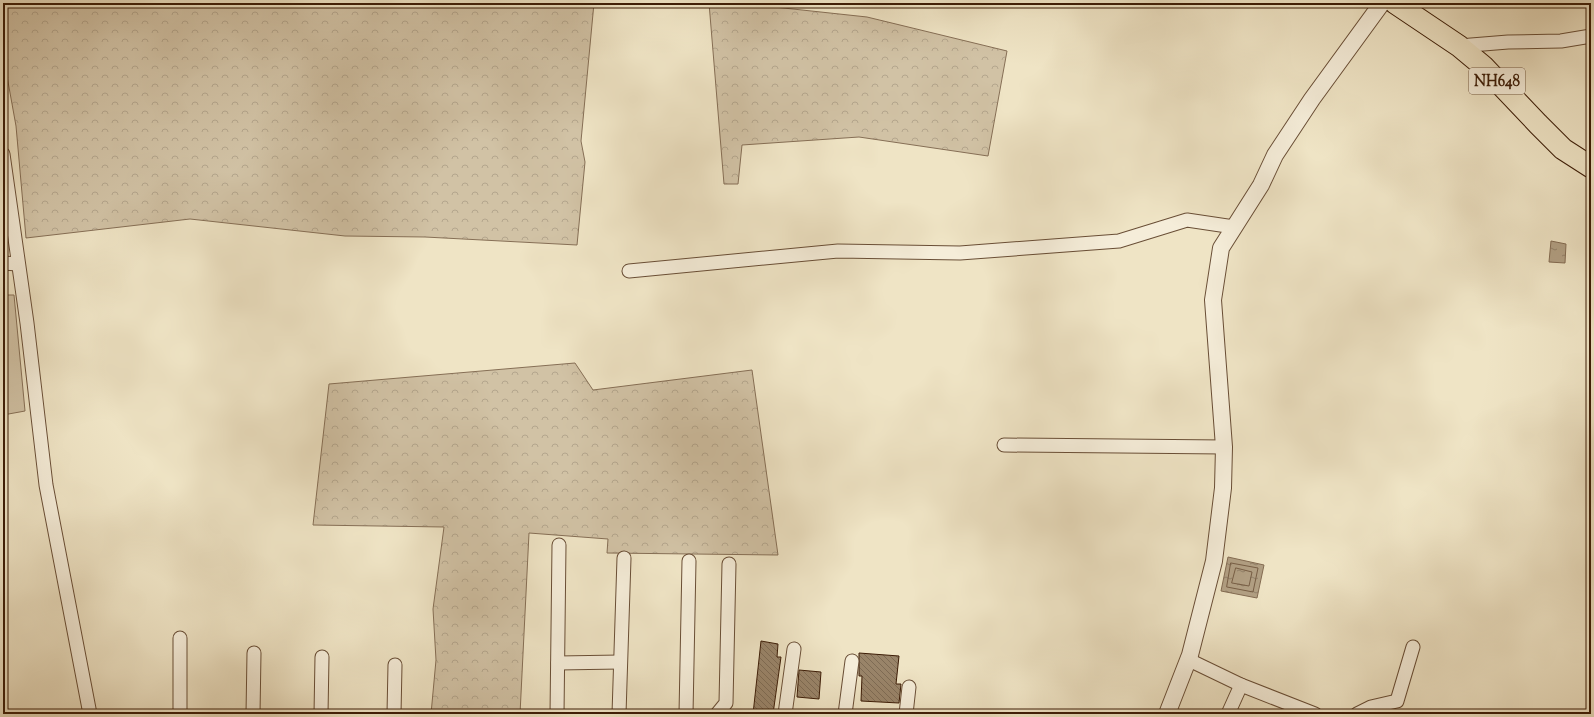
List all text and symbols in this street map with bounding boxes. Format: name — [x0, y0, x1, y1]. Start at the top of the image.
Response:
road number: NH648 — [1469, 68, 1525, 94]

